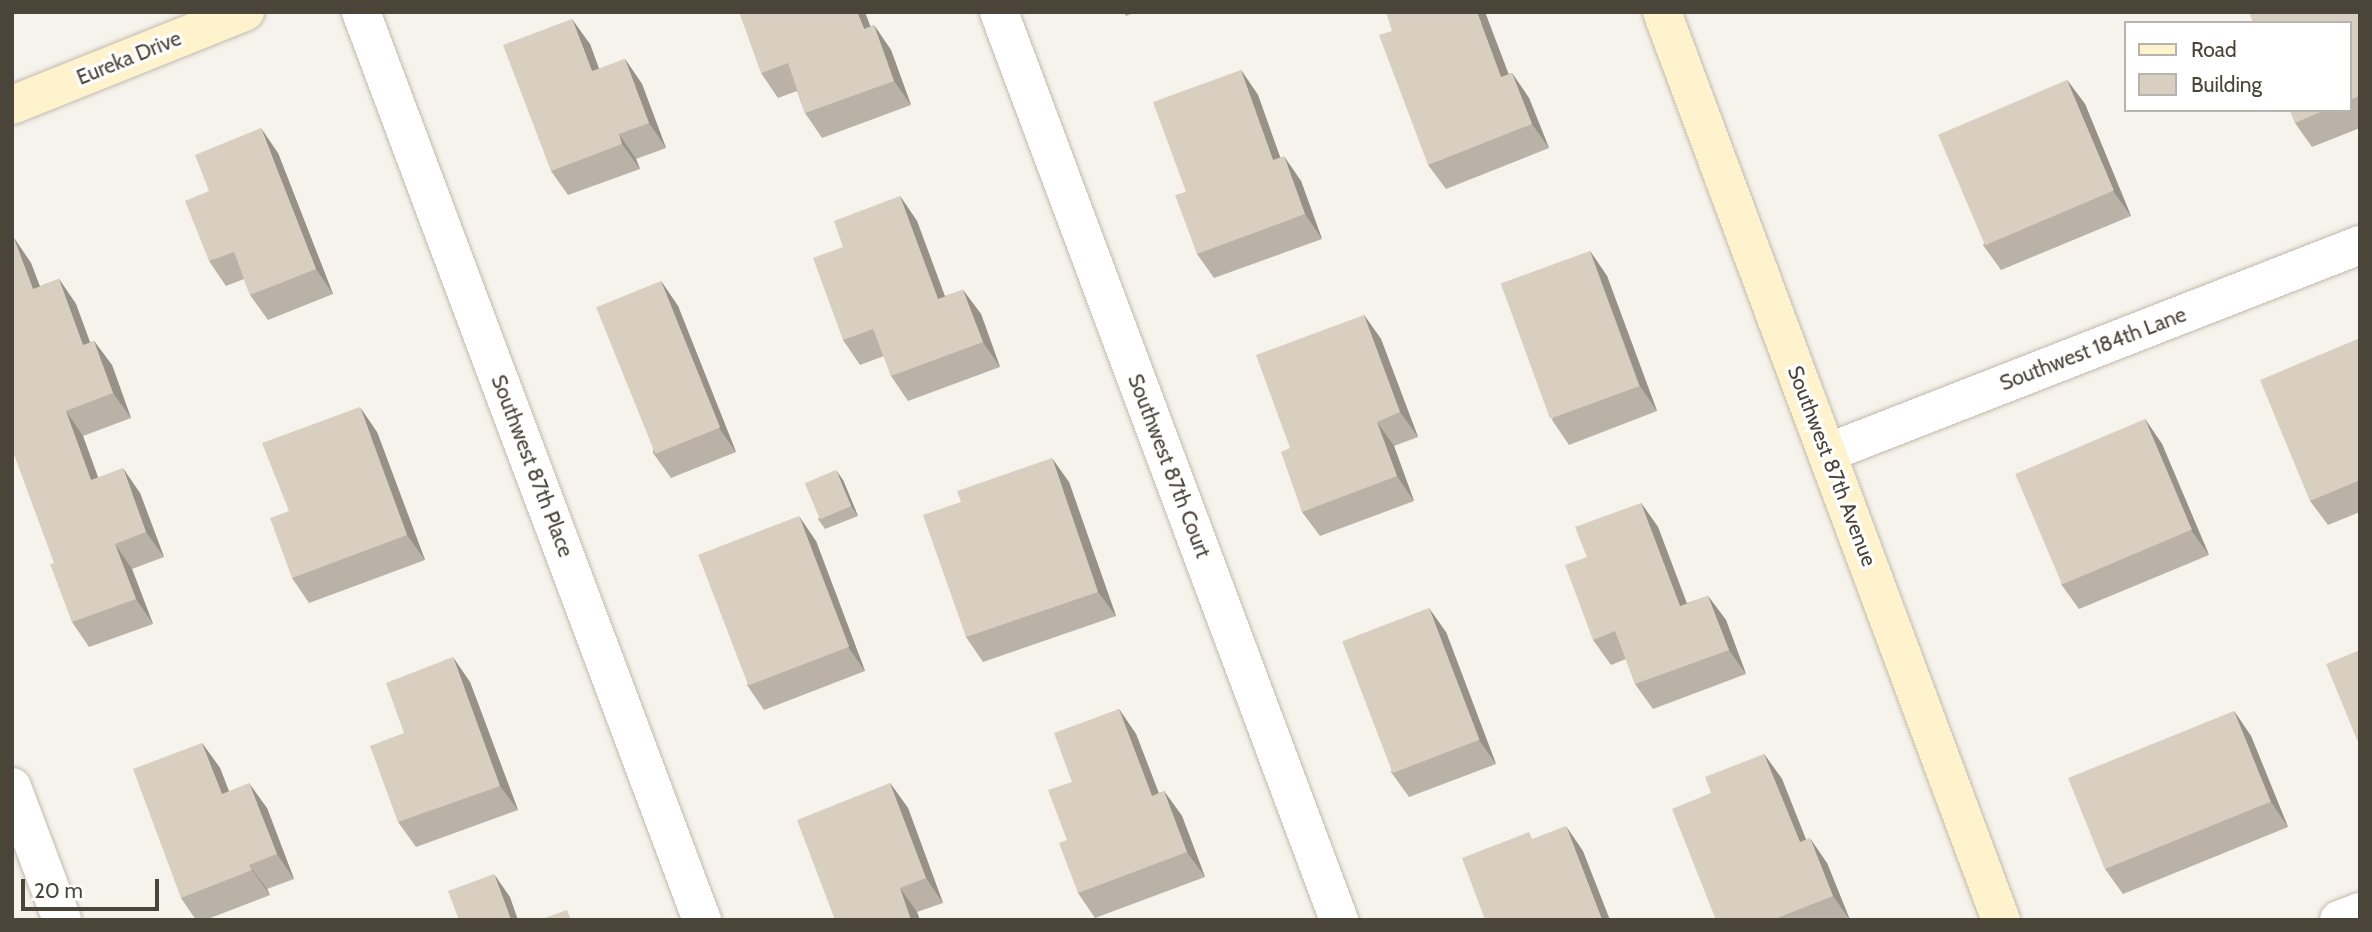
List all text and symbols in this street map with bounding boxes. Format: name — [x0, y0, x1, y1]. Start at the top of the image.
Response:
legend — [2124, 21, 2351, 112]
street label: Eureka Drive — [73, 26, 185, 90]
text: Road — [2191, 37, 2237, 62]
text: Building — [2191, 72, 2262, 97]
street label: Southwest 184th Lane — [1996, 302, 2190, 396]
street label: Southwest 87th Avenue — [1782, 362, 1882, 570]
street label: Southwest 87th Place — [486, 371, 578, 561]
street label: Southwest 87th Court — [1122, 371, 1216, 561]
scale bar — [24, 866, 163, 910]
text: 20 m — [34, 878, 83, 903]

